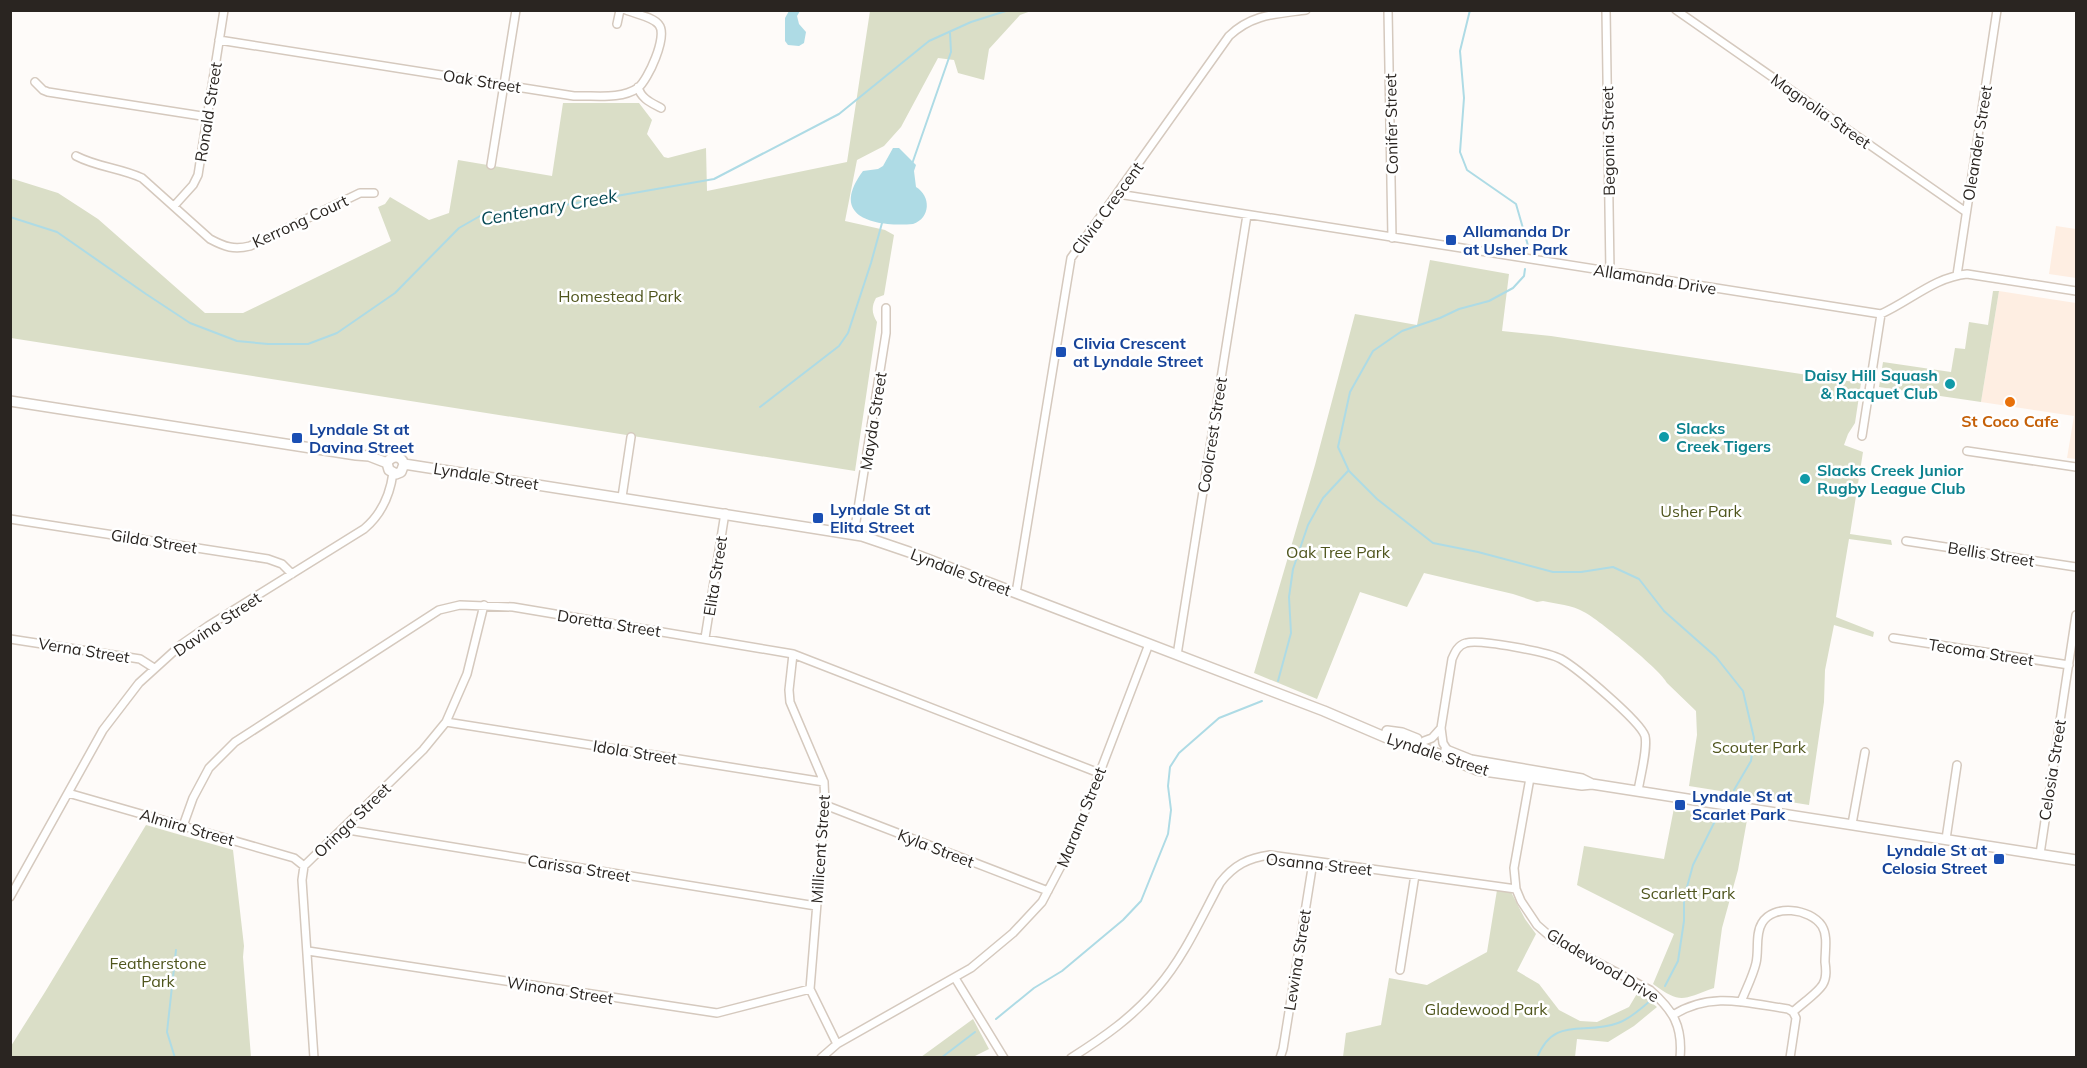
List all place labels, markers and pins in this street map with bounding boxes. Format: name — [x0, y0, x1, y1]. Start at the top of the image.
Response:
place label: Allamanda Dr at Usher Park — [1463, 221, 1571, 259]
marker: Allamanda Dr at Usher Park — [1444, 233, 1458, 247]
place label: Clivia Crescent at Lyndale Street — [1073, 333, 1203, 371]
marker: Clivia Crescent at Lyndale Street — [1054, 345, 1068, 359]
place label: Daisy Hill Squash & Racquet Club — [1804, 365, 1938, 403]
marker: Daisy Hill Squash & Racquet Club — [1943, 377, 1957, 391]
marker: St Coco Cafe — [2003, 395, 2017, 409]
place label: St Coco Cafe — [1961, 411, 2059, 431]
place label: Slacks Creek Tigers — [1676, 418, 1771, 456]
place label: Lyndale St at Davina Street — [309, 419, 414, 457]
marker: Slacks Creek Tigers — [1657, 430, 1671, 444]
marker: Lyndale St at Davina Street — [290, 431, 304, 445]
place label: Slacks Creek Junior Rugby League Club — [1817, 460, 1965, 498]
marker: Slacks Creek Junior Rugby League Club — [1798, 472, 1812, 486]
place label: Lyndale St at Elita Street — [830, 499, 930, 537]
marker: Lyndale St at Elita Street — [811, 511, 825, 525]
place label: Lyndale St at Scarlet Park — [1692, 786, 1792, 824]
marker: Lyndale St at Scarlet Park — [1673, 798, 1687, 812]
place label: Lyndale St at Celosia Street — [1882, 840, 1987, 878]
marker: Lyndale St at Celosia Street — [1992, 852, 2006, 866]

